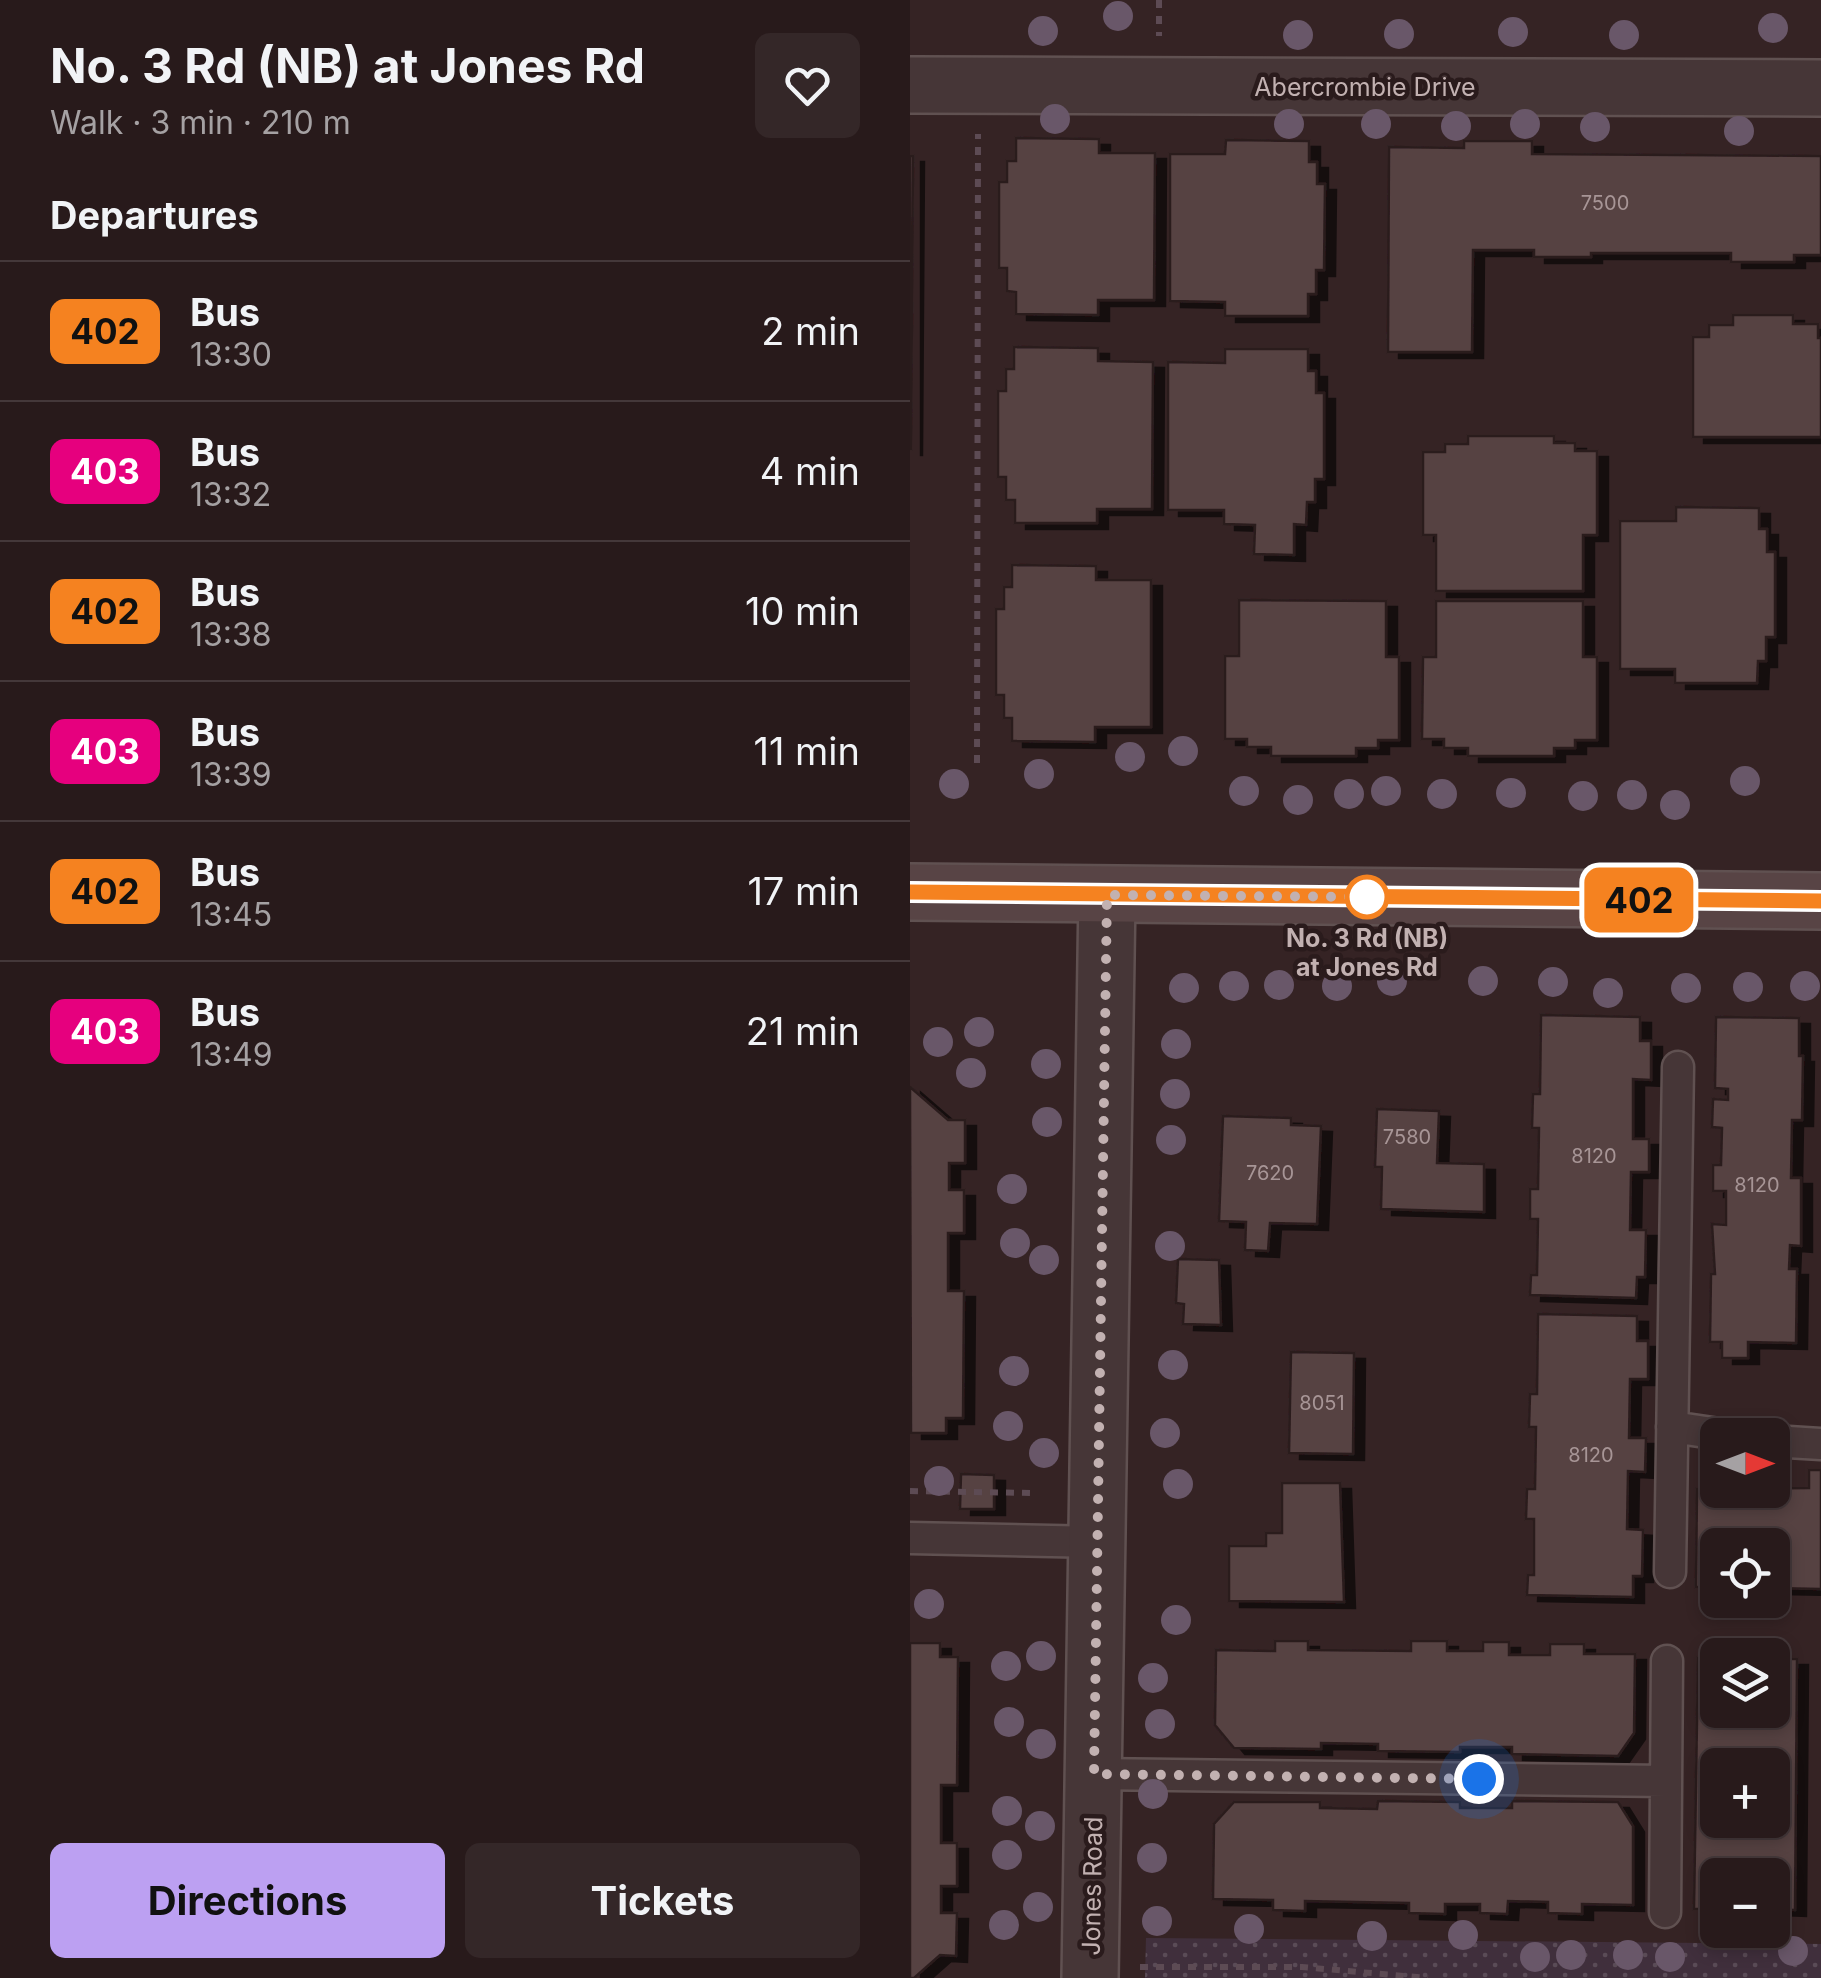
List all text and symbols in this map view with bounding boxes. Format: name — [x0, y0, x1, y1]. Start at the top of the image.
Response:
button: heart — [755, 33, 860, 138]
text: No. 3 Rd (NB) at Jones Rd — [50, 36, 645, 95]
street label: Abercrombie Drive — [1254, 72, 1476, 102]
text: Walk · 3 min · 210 m — [50, 103, 351, 142]
house number: 7500 — [1581, 191, 1629, 215]
text: Departures — [50, 192, 259, 238]
text: Bus — [190, 289, 260, 335]
text: 2 min — [761, 308, 860, 354]
text: 402 — [70, 310, 140, 352]
text: 13:30 — [190, 335, 272, 374]
text: Bus — [190, 429, 260, 475]
text: 4 min — [760, 448, 860, 494]
text: 403 — [70, 450, 140, 492]
text: 13:32 — [190, 475, 271, 514]
text: Bus — [190, 569, 260, 615]
text: 10 min — [745, 588, 860, 634]
text: 402 — [70, 590, 140, 632]
text: 13:38 — [190, 615, 272, 654]
text: Bus — [190, 709, 260, 755]
text: 11 min — [753, 728, 860, 774]
text: 403 — [70, 730, 140, 772]
text: 13:39 — [190, 755, 272, 794]
text: Bus — [190, 849, 260, 895]
text: 17 min — [747, 868, 860, 914]
line badge: 402 — [1582, 868, 1696, 932]
text: 402 — [70, 870, 140, 912]
marker: No. 3 Rd (NB) at Jones Rd — [1346, 876, 1388, 918]
text: 402 — [1604, 879, 1674, 921]
text: 13:45 — [190, 895, 272, 934]
place label: No. 3 Rd (NB) at Jones Rd — [1286, 923, 1448, 982]
text: Bus — [190, 989, 260, 1035]
text: 21 min — [746, 1008, 860, 1054]
text: 403 — [70, 1010, 140, 1052]
text: 13:49 — [190, 1035, 273, 1074]
house number: 7580 — [1383, 1125, 1431, 1149]
house number: 8120 — [1571, 1144, 1617, 1168]
house number: 7620 — [1246, 1161, 1294, 1185]
house number: 8120 — [1734, 1173, 1780, 1197]
house number: 8051 — [1299, 1391, 1345, 1415]
north arrow — [1700, 1418, 1790, 1508]
map controls — [1700, 1418, 1790, 1948]
house number: 8120 — [1568, 1443, 1614, 1467]
button: locate — [1700, 1528, 1790, 1618]
button: layers — [1700, 1638, 1790, 1728]
button: + — [1700, 1748, 1790, 1838]
your location — [1454, 1754, 1504, 1804]
street label: Jones Road — [1076, 1816, 1108, 1956]
button: Directions — [50, 1843, 445, 1958]
button: Tickets — [465, 1843, 860, 1958]
button: − — [1700, 1858, 1790, 1948]

